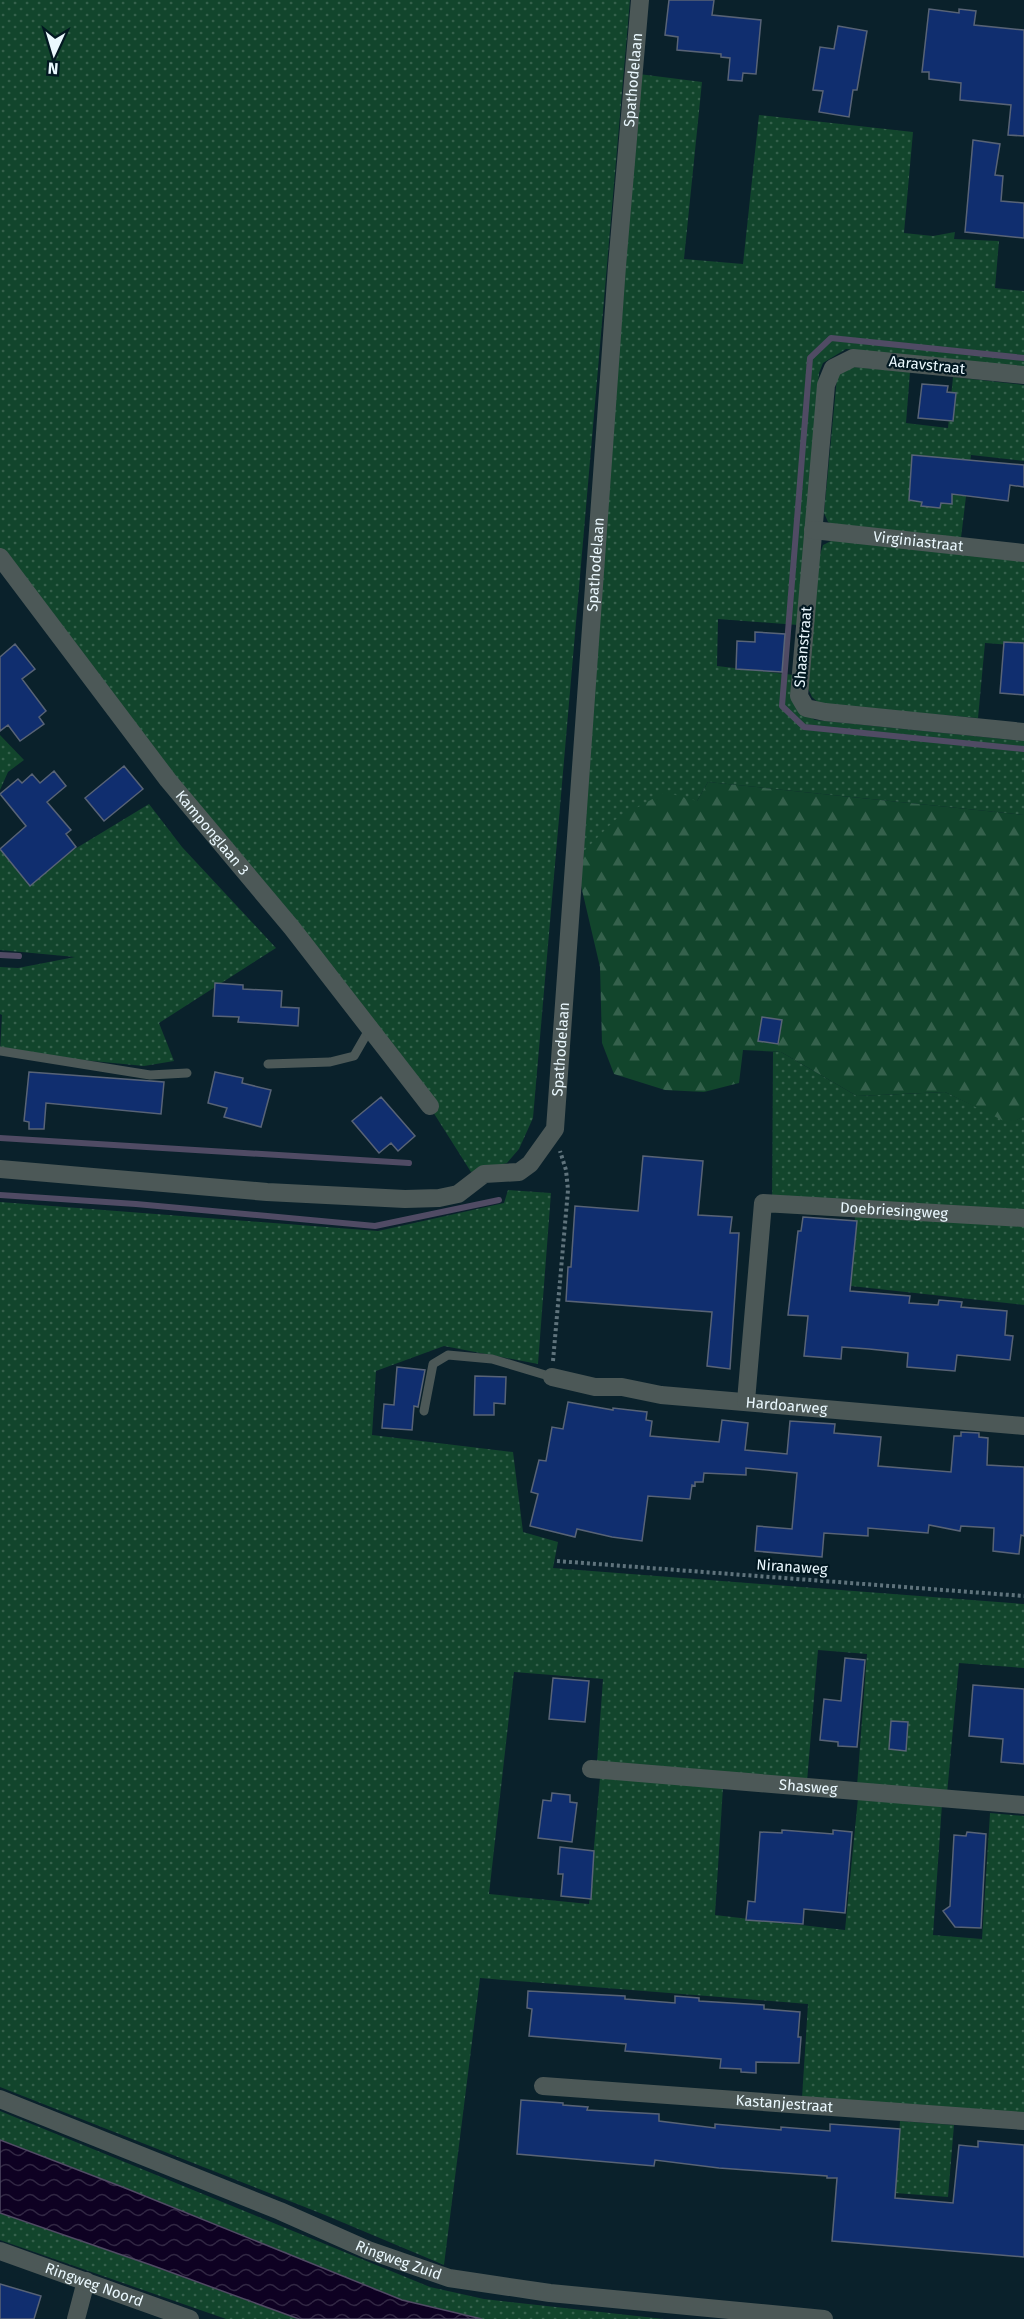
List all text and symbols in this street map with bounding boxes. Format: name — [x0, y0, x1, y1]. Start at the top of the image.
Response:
north arrow — [24, 24, 84, 84]
street label: Spathodelaan — [620, 32, 646, 128]
text: N — [47, 59, 59, 78]
street label: Aaravstraat — [888, 352, 967, 378]
street label: Spathodelaan — [583, 517, 608, 612]
street label: Virginiastraat — [872, 528, 965, 555]
street label: Shaanstraat — [790, 605, 816, 688]
street label: Kamponglaan 3 — [172, 787, 253, 879]
street label: Spathodelaan — [548, 1001, 573, 1097]
street label: Doebriesingweg — [839, 1198, 949, 1223]
street label: Hardoarweg — [745, 1393, 828, 1418]
street label: Niranaweg — [756, 1556, 828, 1578]
street label: Shasweg — [778, 1776, 838, 1798]
street label: Kastanjestraat — [735, 2091, 834, 2116]
street label: Ringweg Zuid — [353, 2237, 444, 2284]
street label: Ringweg Noord — [43, 2259, 146, 2310]

